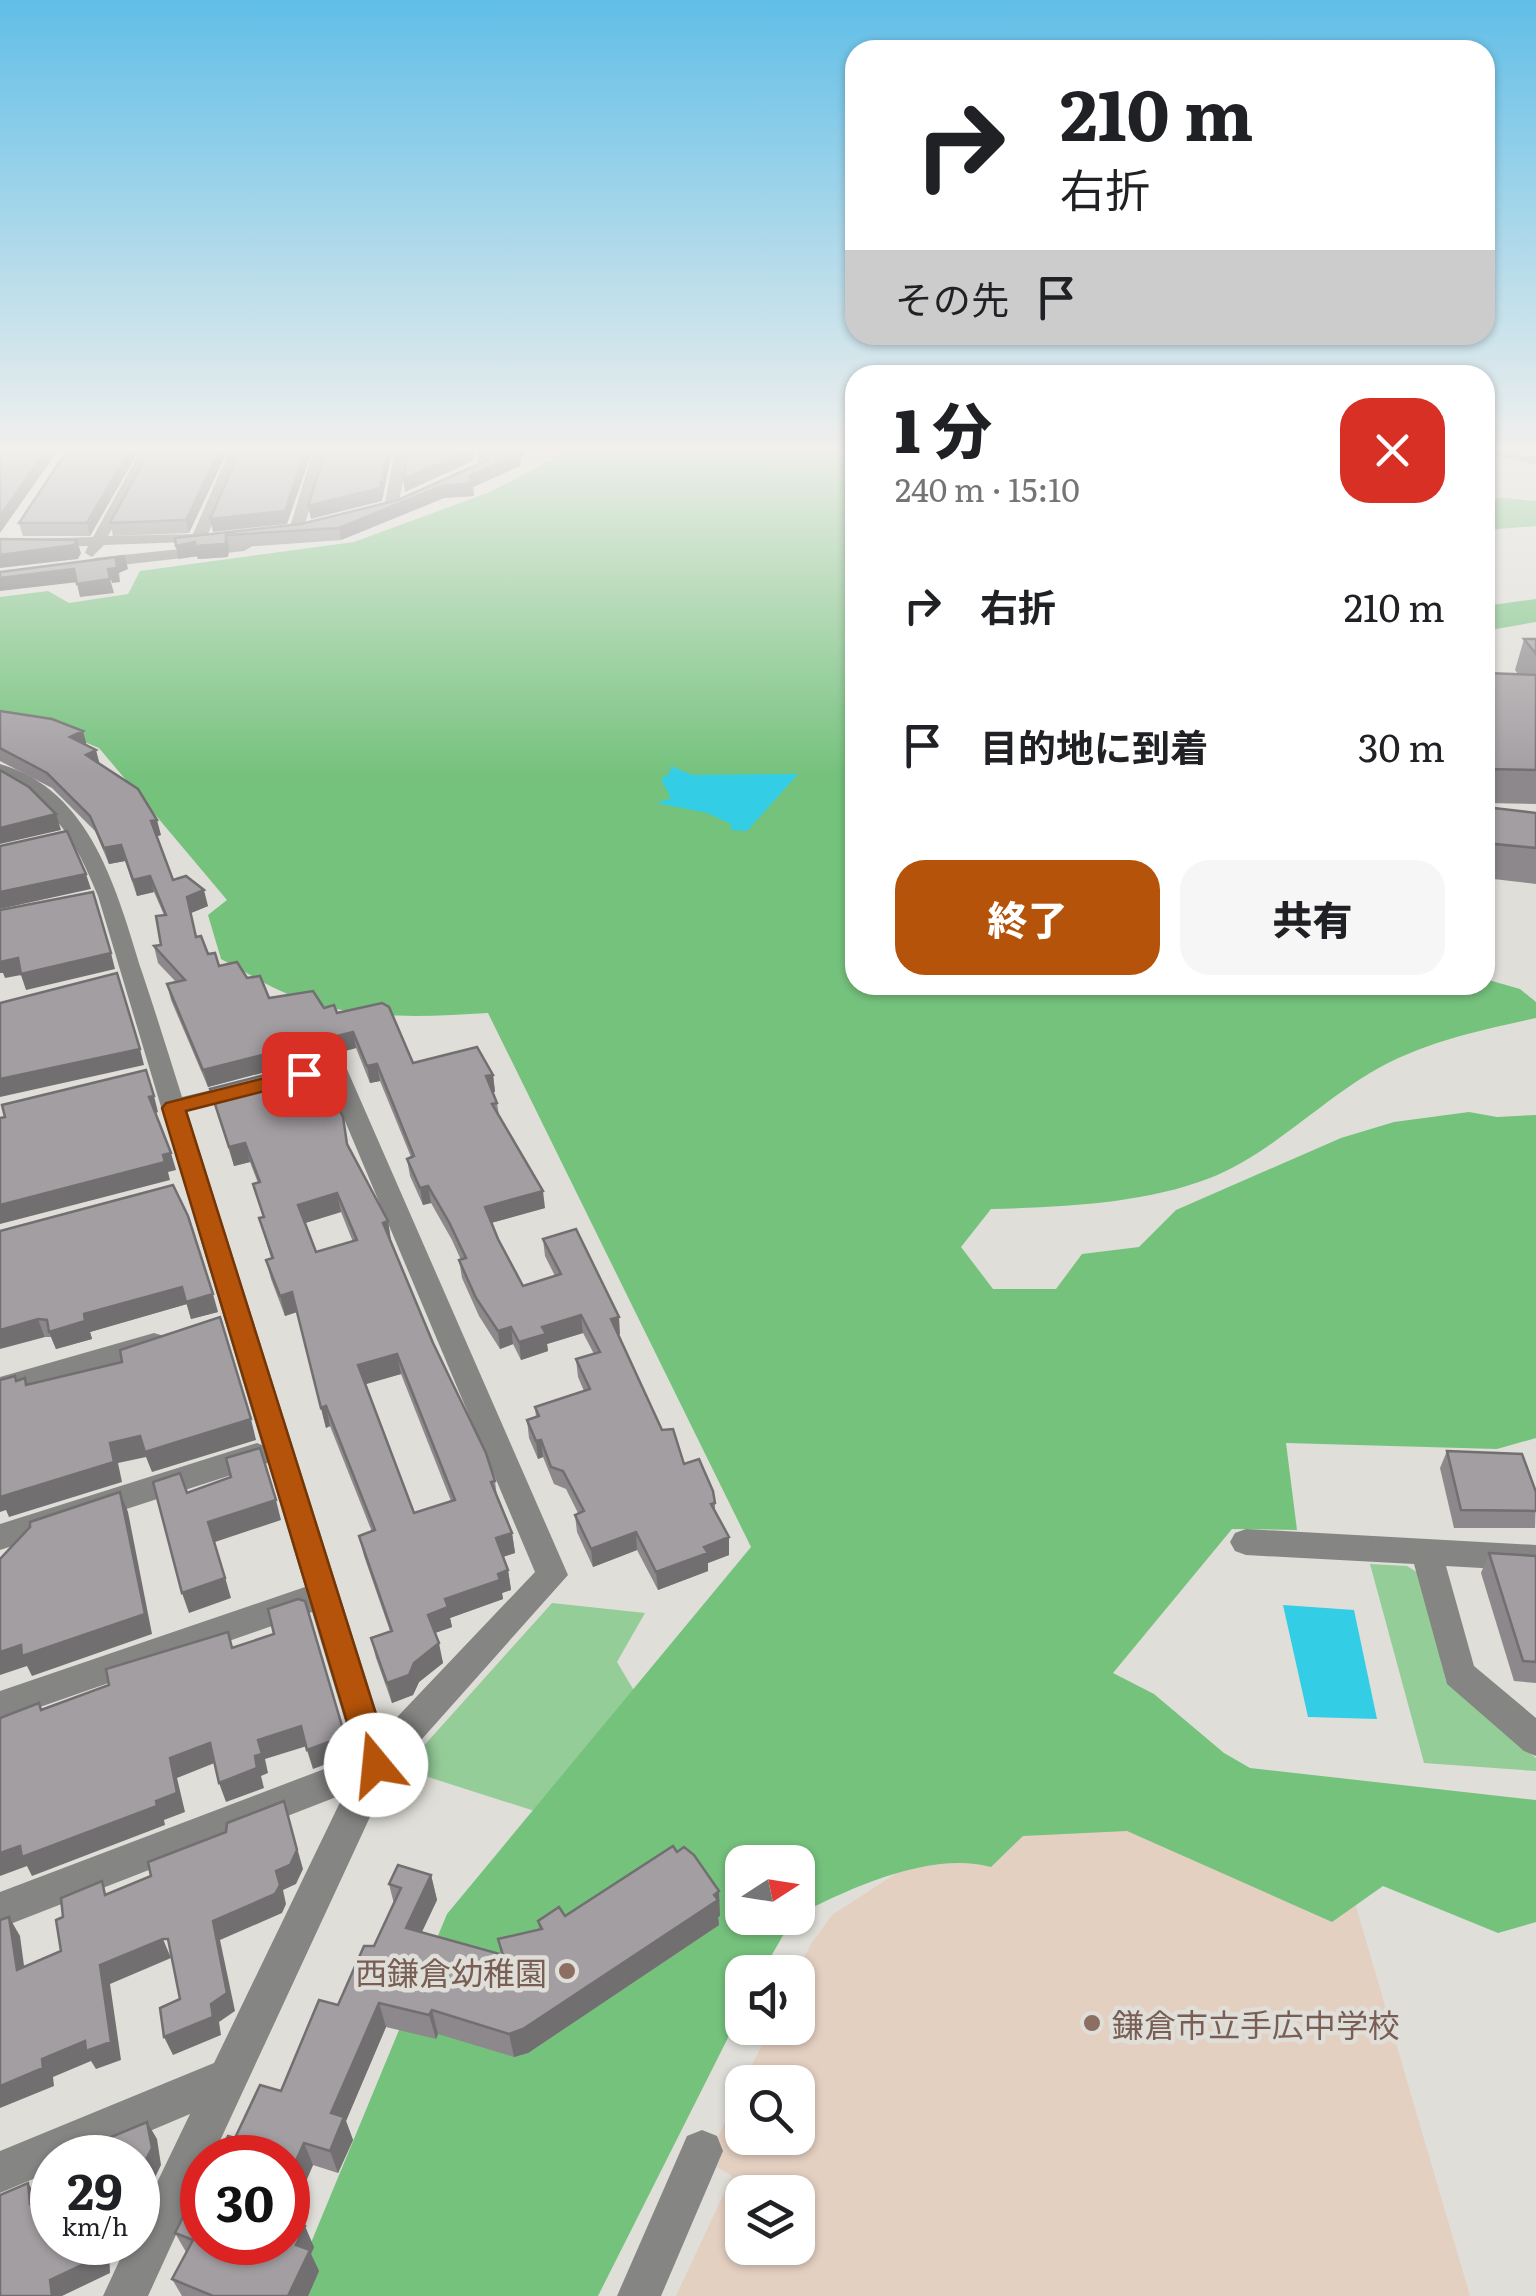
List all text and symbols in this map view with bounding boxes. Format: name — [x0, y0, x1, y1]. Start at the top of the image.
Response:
text: 210 m — [1060, 59, 1253, 163]
icon: right — [895, 80, 1025, 210]
text: 右折 — [1060, 154, 1150, 221]
text: その先 — [895, 269, 1009, 326]
icon: arrive — [1029, 270, 1084, 325]
text: 1 分 — [895, 382, 992, 471]
button: close — [1340, 398, 1445, 503]
text: 240 m · 15:10 — [895, 464, 1080, 512]
text: 右折 — [980, 577, 1056, 634]
text: 210 m — [1344, 577, 1445, 634]
icon: right — [895, 578, 950, 633]
text: 目的地に到着 — [980, 717, 1208, 774]
text: 30 m — [1358, 717, 1445, 774]
icon: arrive — [895, 718, 950, 773]
button: 終了 — [895, 860, 1160, 975]
button: 共有 — [1180, 860, 1445, 975]
pin — [262, 1032, 347, 1117]
icon: arrive — [277, 1047, 332, 1102]
position arrow — [324, 1713, 428, 1817]
north arrow — [725, 1845, 815, 1935]
map controls — [725, 1845, 815, 2265]
place label: 西鎌倉幼稚園 — [355, 1947, 547, 1995]
button: sound — [725, 1955, 815, 2045]
marker: 西鎌倉幼稚園 — [556, 1960, 578, 1982]
place label: 鎌倉市立手広中学校 — [1112, 1999, 1400, 2047]
marker: 鎌倉市立手広中学校 — [1081, 2012, 1103, 2034]
button: search — [725, 2065, 815, 2155]
speed limit sign: 30 — [180, 2135, 310, 2265]
text: 29 — [67, 2151, 123, 2225]
button: layers — [725, 2175, 815, 2265]
text: km/h — [62, 2207, 128, 2244]

